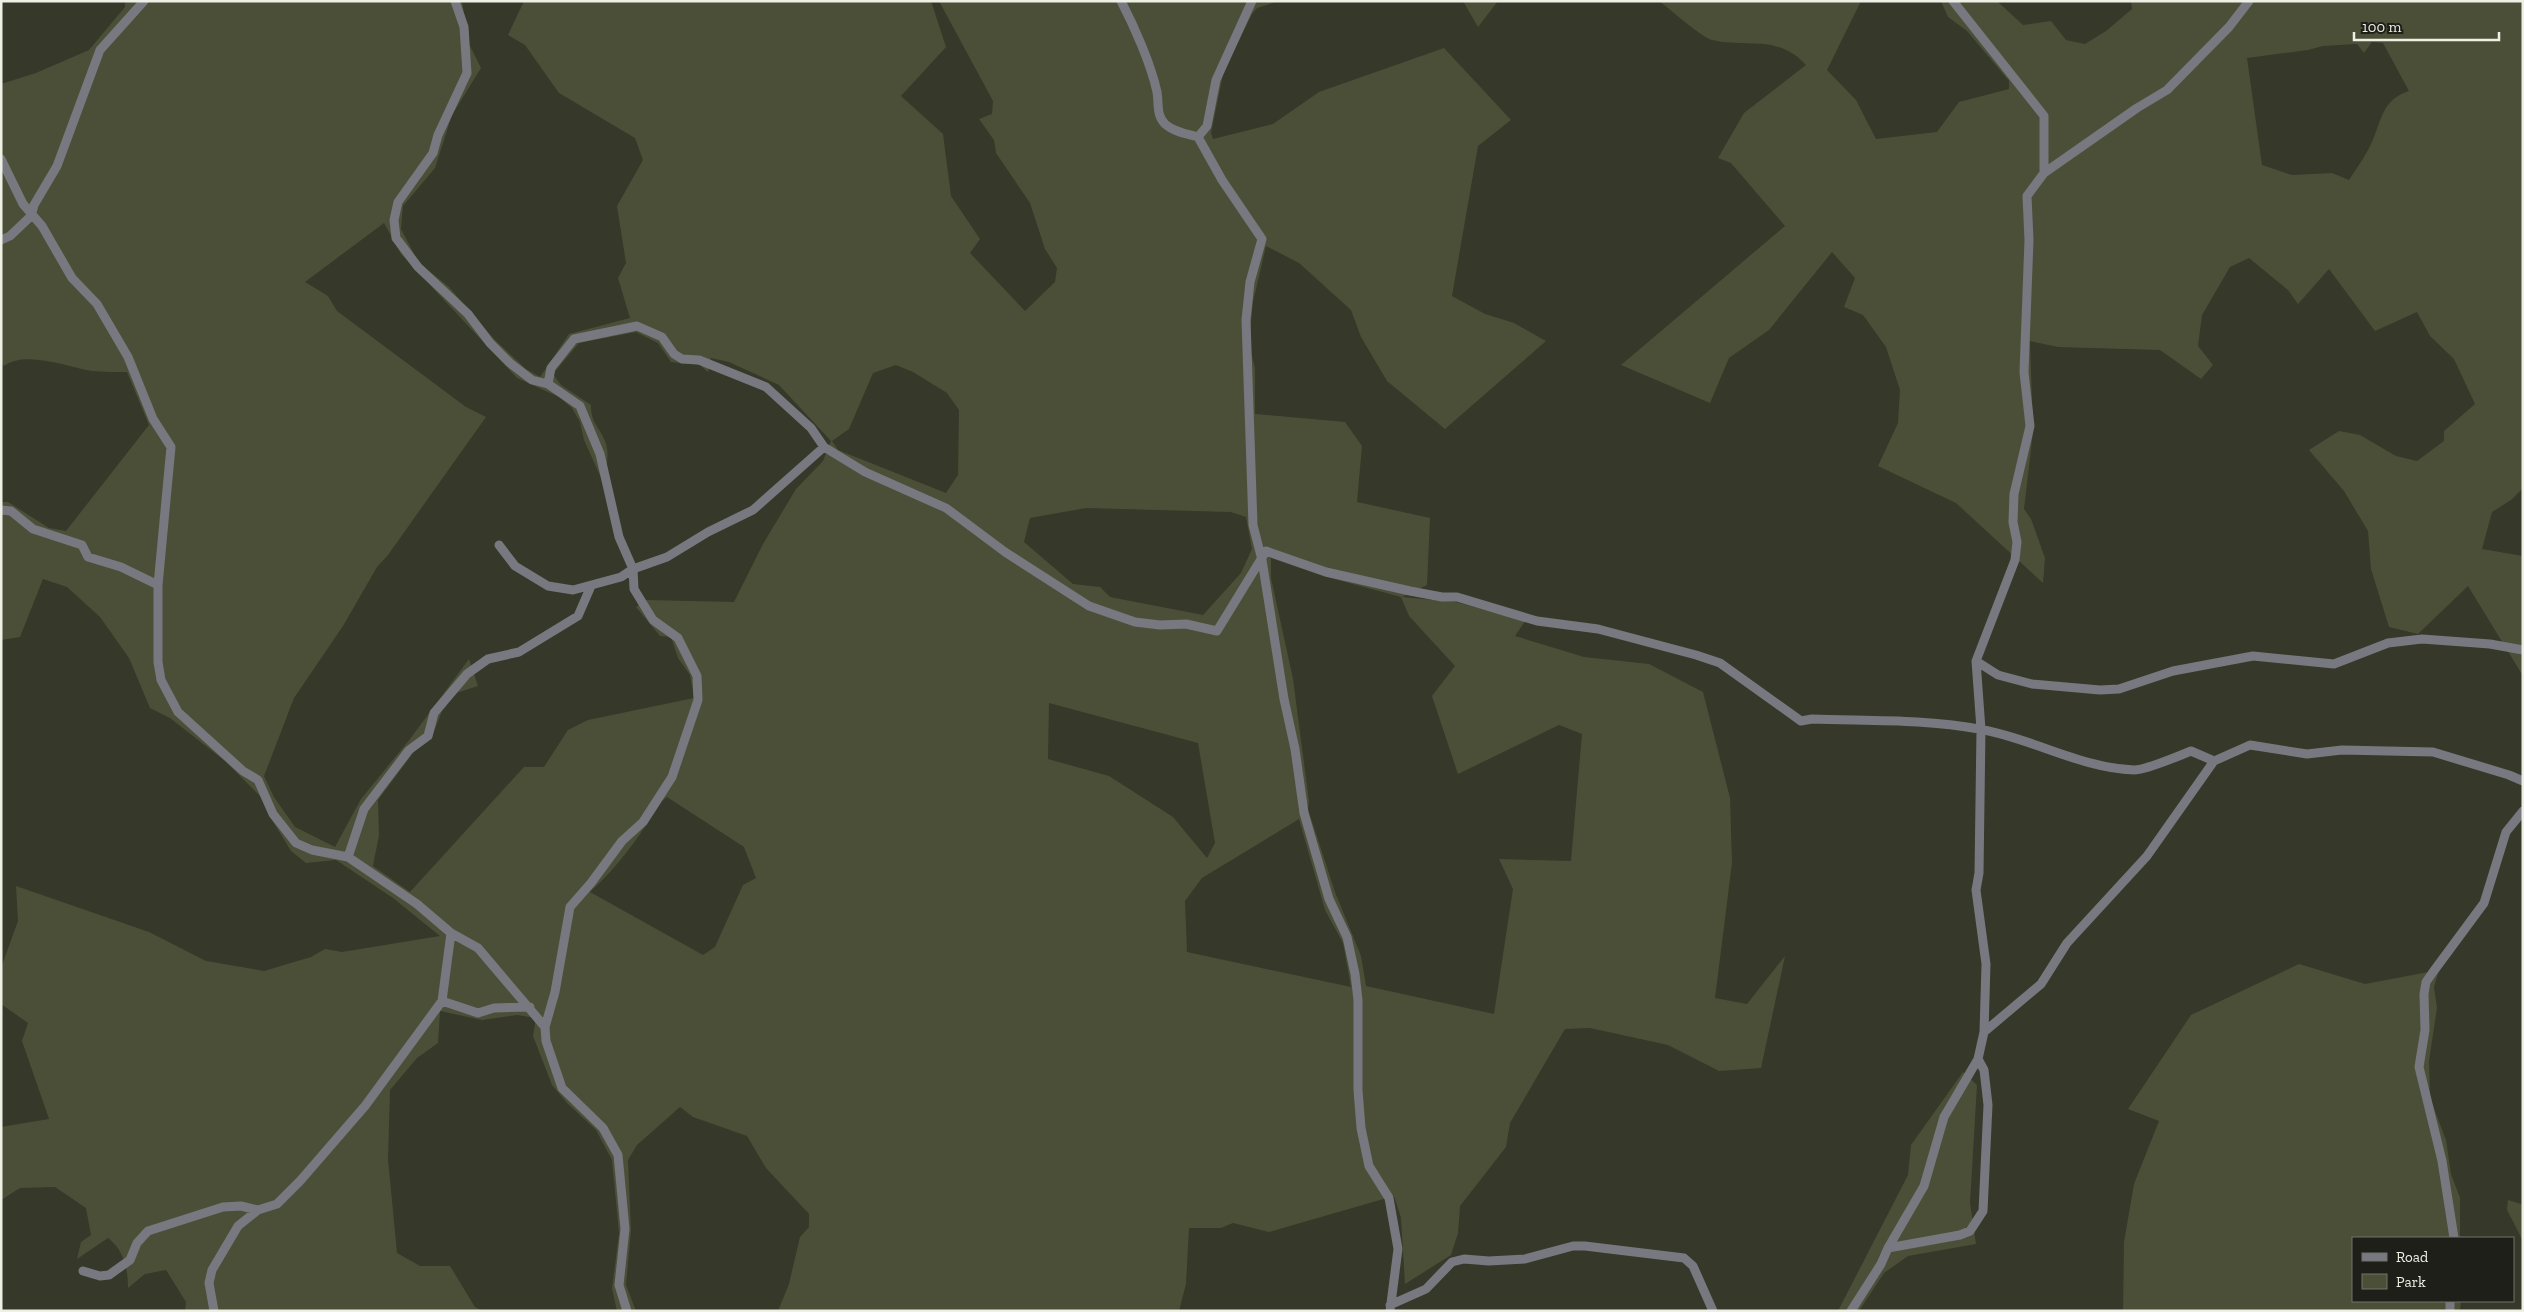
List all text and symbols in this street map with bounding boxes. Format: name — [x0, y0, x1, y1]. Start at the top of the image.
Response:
scale bar — [2354, 10, 2499, 42]
text: 100 m — [2362, 18, 2401, 36]
legend — [2352, 1237, 2514, 1302]
text: Road — [2396, 1248, 2429, 1266]
text: Park — [2396, 1273, 2426, 1291]

